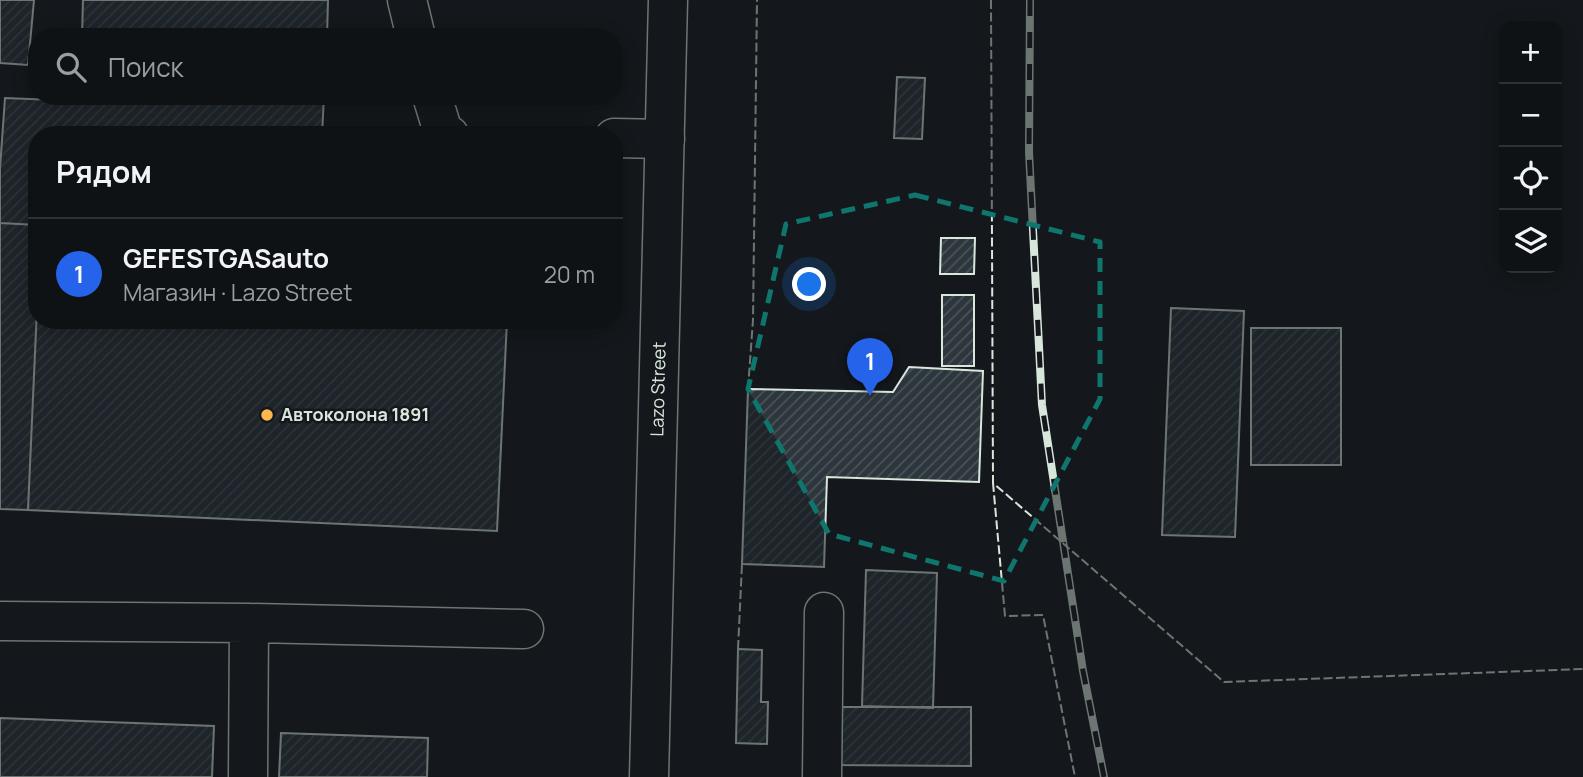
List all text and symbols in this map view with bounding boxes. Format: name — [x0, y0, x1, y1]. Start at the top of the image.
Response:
map controls — [1499, 21, 1562, 273]
button: + — [1499, 21, 1562, 84]
search box — [28, 28, 623, 105]
icon: search — [52, 48, 90, 86]
text: Поиск — [108, 49, 183, 85]
button: − — [1499, 84, 1562, 147]
button: locate — [1499, 147, 1562, 210]
text: Рядом — [56, 151, 152, 192]
button: layers — [1499, 210, 1562, 273]
text: GEFESTGASauto — [123, 240, 329, 276]
text: 1 — [74, 258, 84, 290]
text: 20 m — [544, 258, 595, 290]
your location — [792, 267, 826, 301]
text: Магазин · Lazo Street — [123, 276, 352, 308]
pin: 1 — [847, 338, 893, 396]
street label: Lazo Street — [644, 341, 671, 437]
place label: Автоколона 1891 — [281, 402, 429, 426]
marker: Автоколона 1891 — [259, 407, 275, 423]

